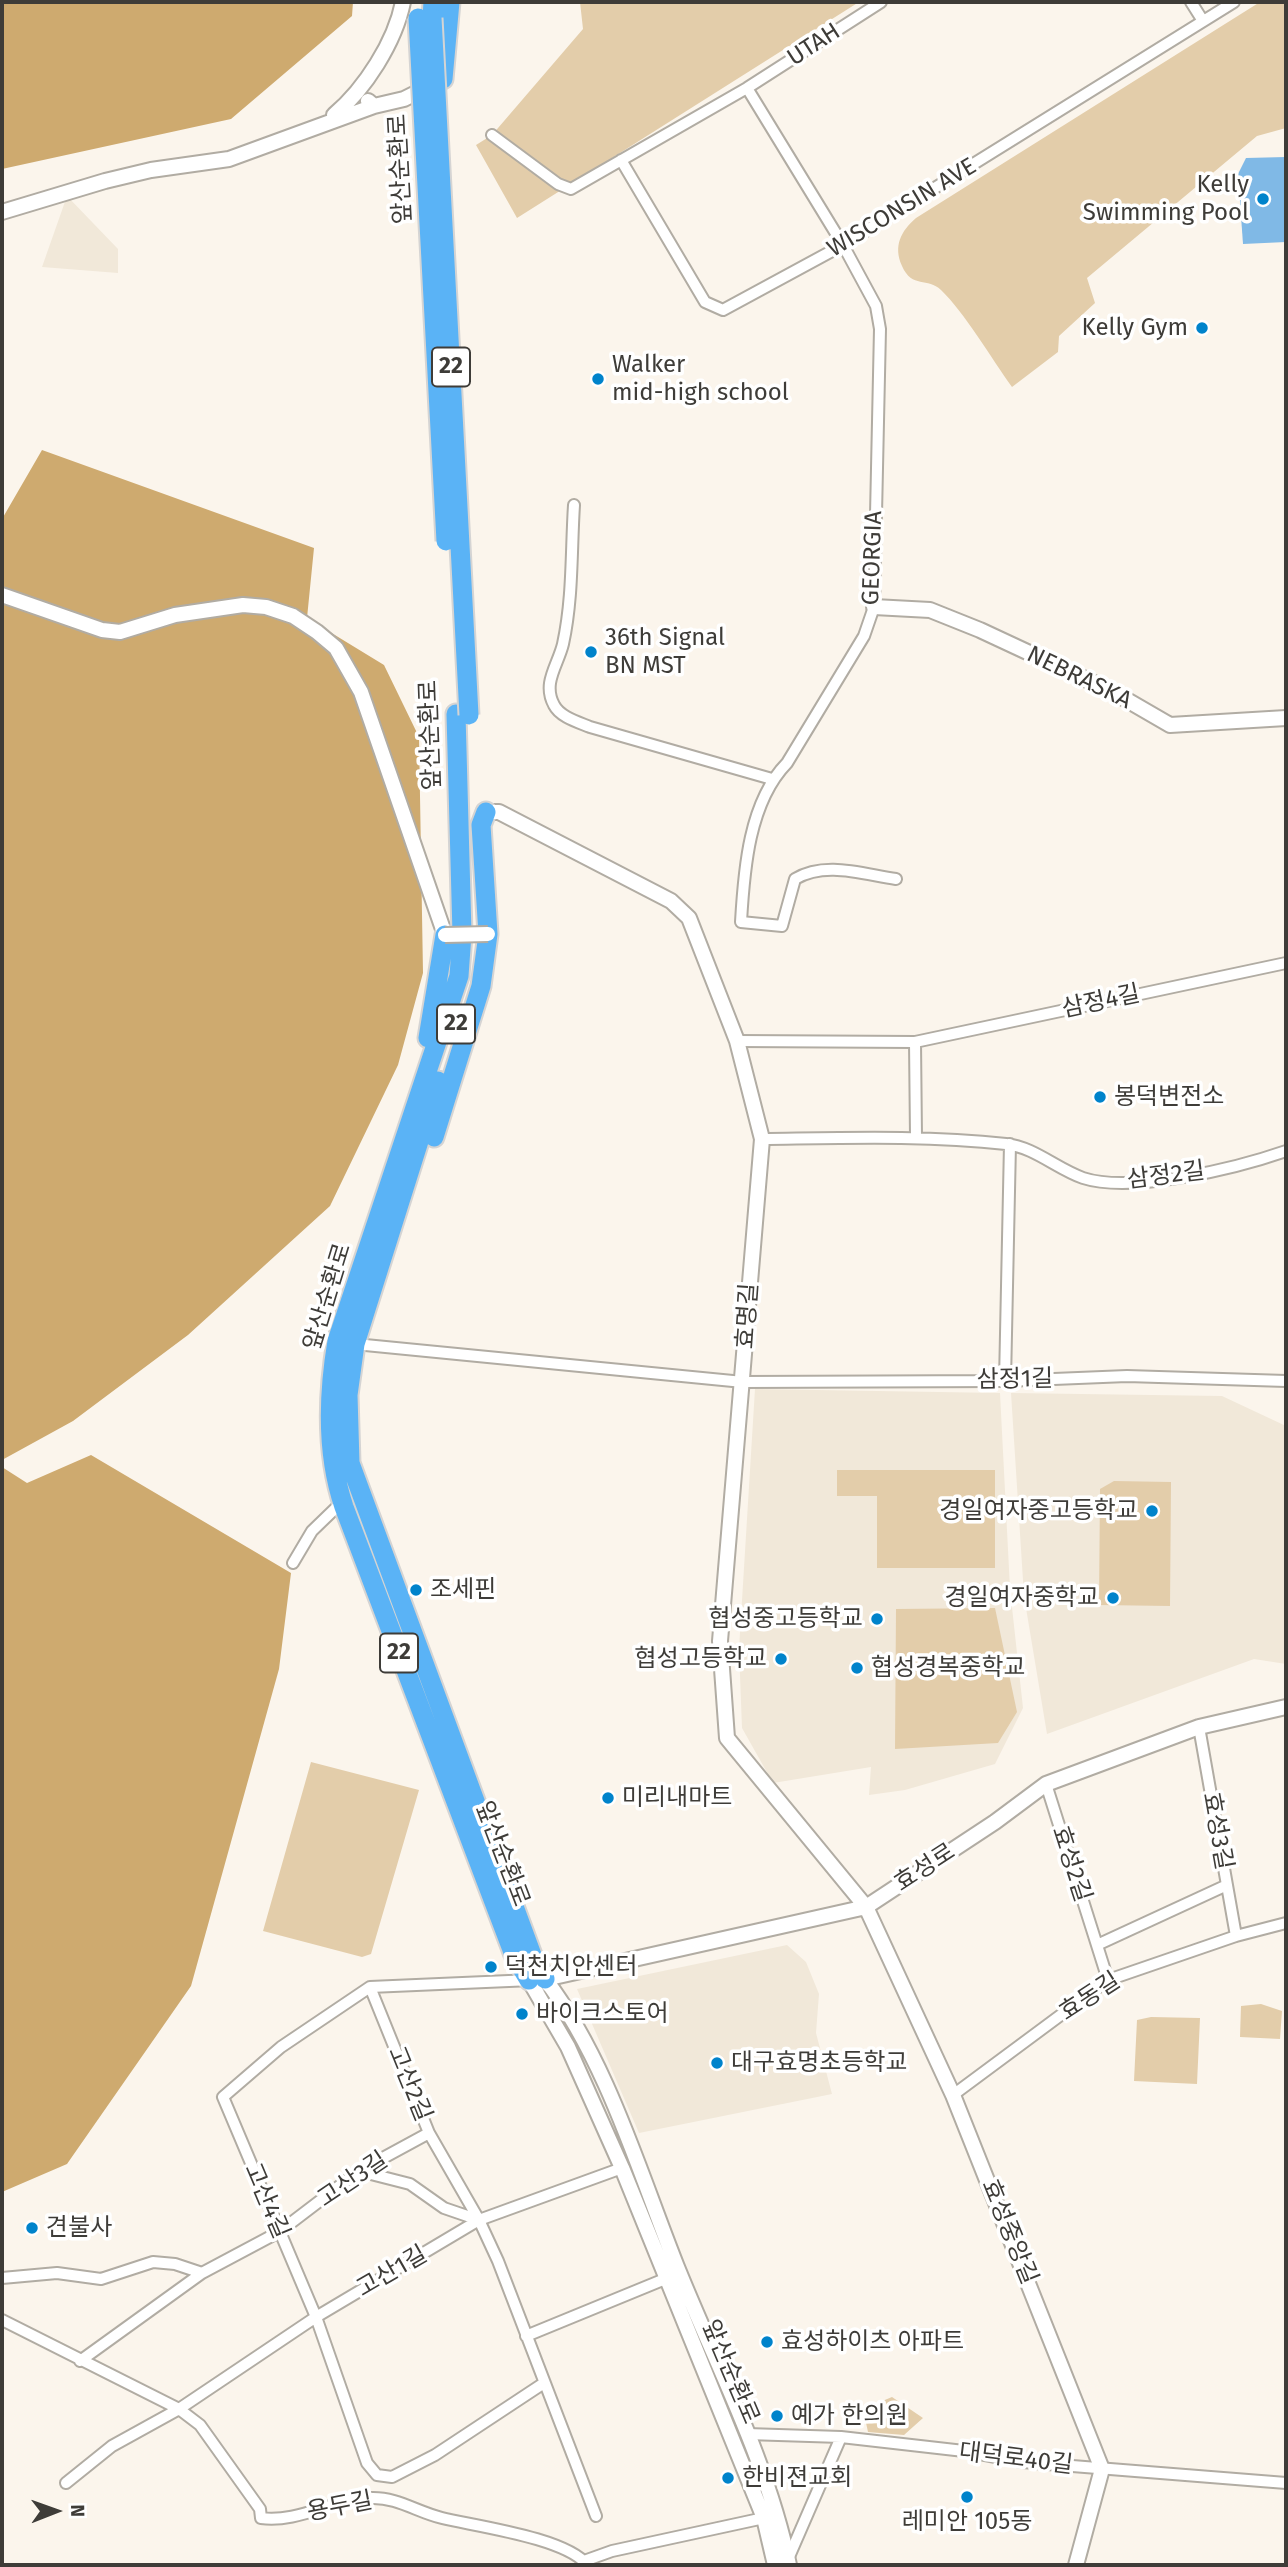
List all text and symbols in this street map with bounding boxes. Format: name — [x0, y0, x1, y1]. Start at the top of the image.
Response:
street label: UTAH — [782, 17, 846, 73]
street label: 앞산순환로 — [384, 113, 418, 225]
street label: WISCONSIN AVE — [822, 152, 982, 264]
place label: Kelly Swimming Pool — [1083, 171, 1249, 227]
marker: Kelly Swimming Pool — [1255, 191, 1271, 207]
place label: Kelly Gym — [1082, 314, 1188, 342]
marker: Kelly Gym — [1194, 320, 1210, 336]
road number: 22 — [432, 348, 470, 386]
place label: Walker mid-high school — [612, 351, 789, 407]
marker: Walker mid-high school — [590, 371, 606, 387]
street label: GEORGIA — [857, 510, 889, 606]
place label: 36th Signal BN MST — [605, 624, 725, 680]
street label: NEBRASKA — [1022, 640, 1136, 716]
marker: 36th Signal BN MST — [583, 644, 599, 660]
street label: 앞산순환로 — [415, 679, 447, 791]
street label: 삼정4길 — [1059, 980, 1143, 1024]
road number: 22 — [437, 1004, 475, 1044]
place label: 봉덕변전소 — [1114, 1083, 1224, 1111]
marker: 봉덕변전소 — [1092, 1089, 1108, 1105]
street label: 삼정2길 — [1125, 1157, 1207, 1195]
street label: 앞산순환로 — [298, 1240, 358, 1354]
street label: 효명길 — [731, 1282, 765, 1350]
street label: 삼정1길 — [976, 1365, 1054, 1395]
place label: 경일여자중고등학교 — [939, 1497, 1138, 1525]
marker: 경일여자중고등학교 — [1144, 1503, 1160, 1519]
place label: 조세핀 — [430, 1576, 496, 1604]
marker: 조세핀 — [408, 1582, 424, 1598]
place label: 경일여자중학교 — [944, 1584, 1099, 1612]
marker: 경일여자중학교 — [1105, 1590, 1121, 1606]
place label: 협성중고등학교 — [708, 1605, 863, 1633]
marker: 협성중고등학교 — [869, 1611, 885, 1627]
road number: 22 — [380, 1634, 418, 1672]
place label: 협성고등학교 — [635, 1645, 767, 1673]
marker: 협성고등학교 — [773, 1651, 789, 1667]
place label: 협성경복중학교 — [871, 1654, 1026, 1682]
marker: 협성경복중학교 — [849, 1660, 865, 1676]
place label: 미리내마트 — [622, 1784, 732, 1812]
marker: 미리내마트 — [600, 1790, 616, 1806]
street label: 효성3길 — [1196, 1790, 1238, 1872]
street label: 앞산순환로 — [469, 1797, 535, 1911]
street label: 효성2길 — [1045, 1822, 1097, 1906]
street label: 효성로 — [889, 1838, 961, 1898]
place label: 덕천치안센터 — [505, 1953, 637, 1981]
marker: 덕천치안센터 — [483, 1959, 499, 1975]
street label: 효동길 — [1054, 1967, 1126, 2027]
place label: 바이크스토어 — [536, 2000, 668, 2028]
marker: 바이크스토어 — [514, 2006, 530, 2022]
street label: 고산2길 — [381, 2042, 437, 2126]
place label: 대구효명초등학교 — [731, 2049, 908, 2077]
marker: 대구효명초등학교 — [709, 2055, 725, 2071]
street label: 고산3길 — [313, 2146, 393, 2214]
street label: 고산4길 — [237, 2159, 295, 2243]
street label: 효성중앙길 — [975, 2175, 1043, 2289]
place label: 견불사 — [46, 2214, 112, 2242]
marker: 견불사 — [24, 2220, 40, 2236]
street label: 고산1길 — [352, 2240, 432, 2304]
street label: 앞산순환로 — [695, 2316, 765, 2428]
place label: 효성하이츠 아파트 — [781, 2328, 964, 2356]
marker: 효성하이츠 아파트 — [759, 2334, 775, 2350]
place label: 예가 한의원 — [791, 2402, 908, 2430]
marker: 예가 한의원 — [769, 2408, 785, 2424]
street label: 대덕로40길 — [957, 2438, 1075, 2480]
place label: 한비젼교회 — [742, 2464, 852, 2492]
marker: 한비젼교회 — [720, 2470, 736, 2486]
north arrow — [21, 2476, 91, 2546]
street label: 용두길 — [305, 2487, 375, 2527]
marker: 레미안 105동 — [959, 2489, 975, 2505]
text: N — [66, 2504, 89, 2517]
place label: 레미안 105동 — [902, 2508, 1032, 2536]

